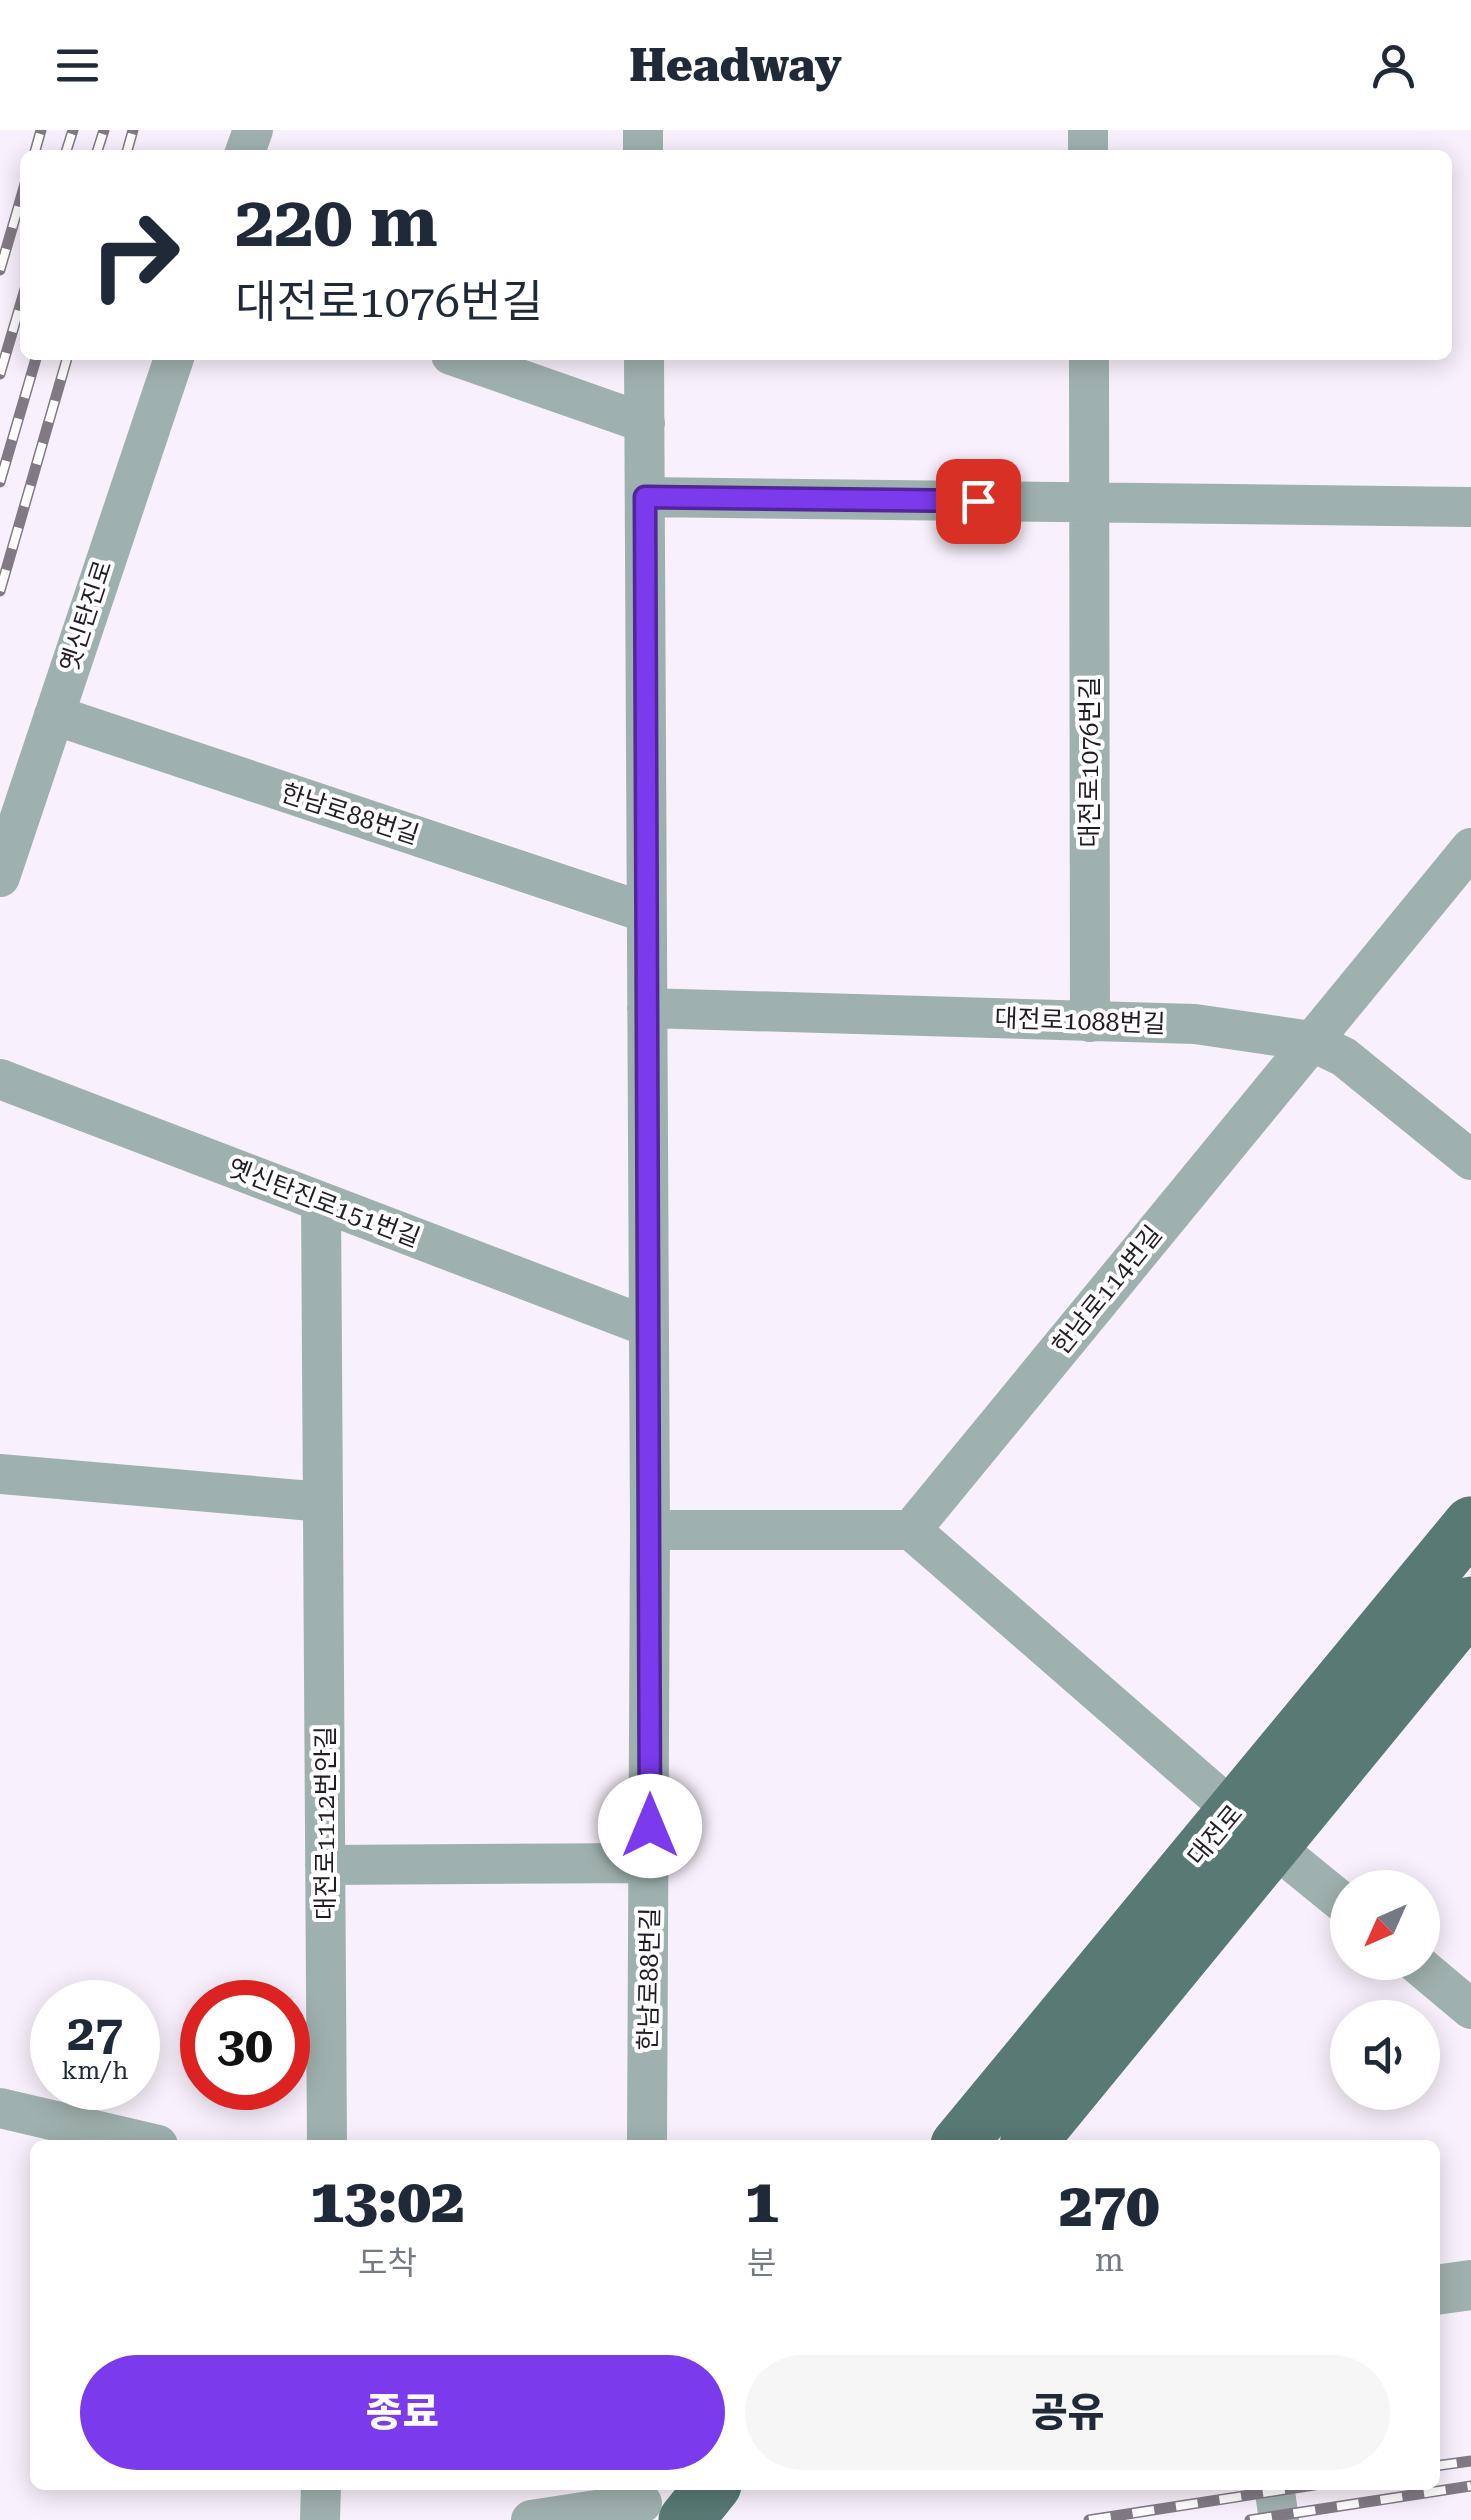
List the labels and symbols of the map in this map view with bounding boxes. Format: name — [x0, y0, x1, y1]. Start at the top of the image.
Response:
pin — [936, 459, 1021, 544]
street label: 옛신탄진로 — [54, 557, 118, 675]
street label: 대전로1076번길 — [1075, 676, 1104, 848]
street label: 한남로88번길 — [278, 778, 422, 850]
street label: 대전로1088번길 — [994, 1004, 1166, 1038]
street label: 옛신탄진로151번길 — [224, 1153, 424, 1253]
street label: 한남로114번길 — [1046, 1220, 1168, 1360]
street label: 대전로1112번안길 — [311, 1726, 340, 1920]
position arrow — [598, 1774, 702, 1878]
street label: 대전로 — [1182, 1799, 1248, 1871]
north arrow — [1330, 1870, 1440, 1980]
street label: 한남로88번길 — [633, 1907, 665, 2051]
speed limit sign: 30 — [180, 1980, 310, 2110]

